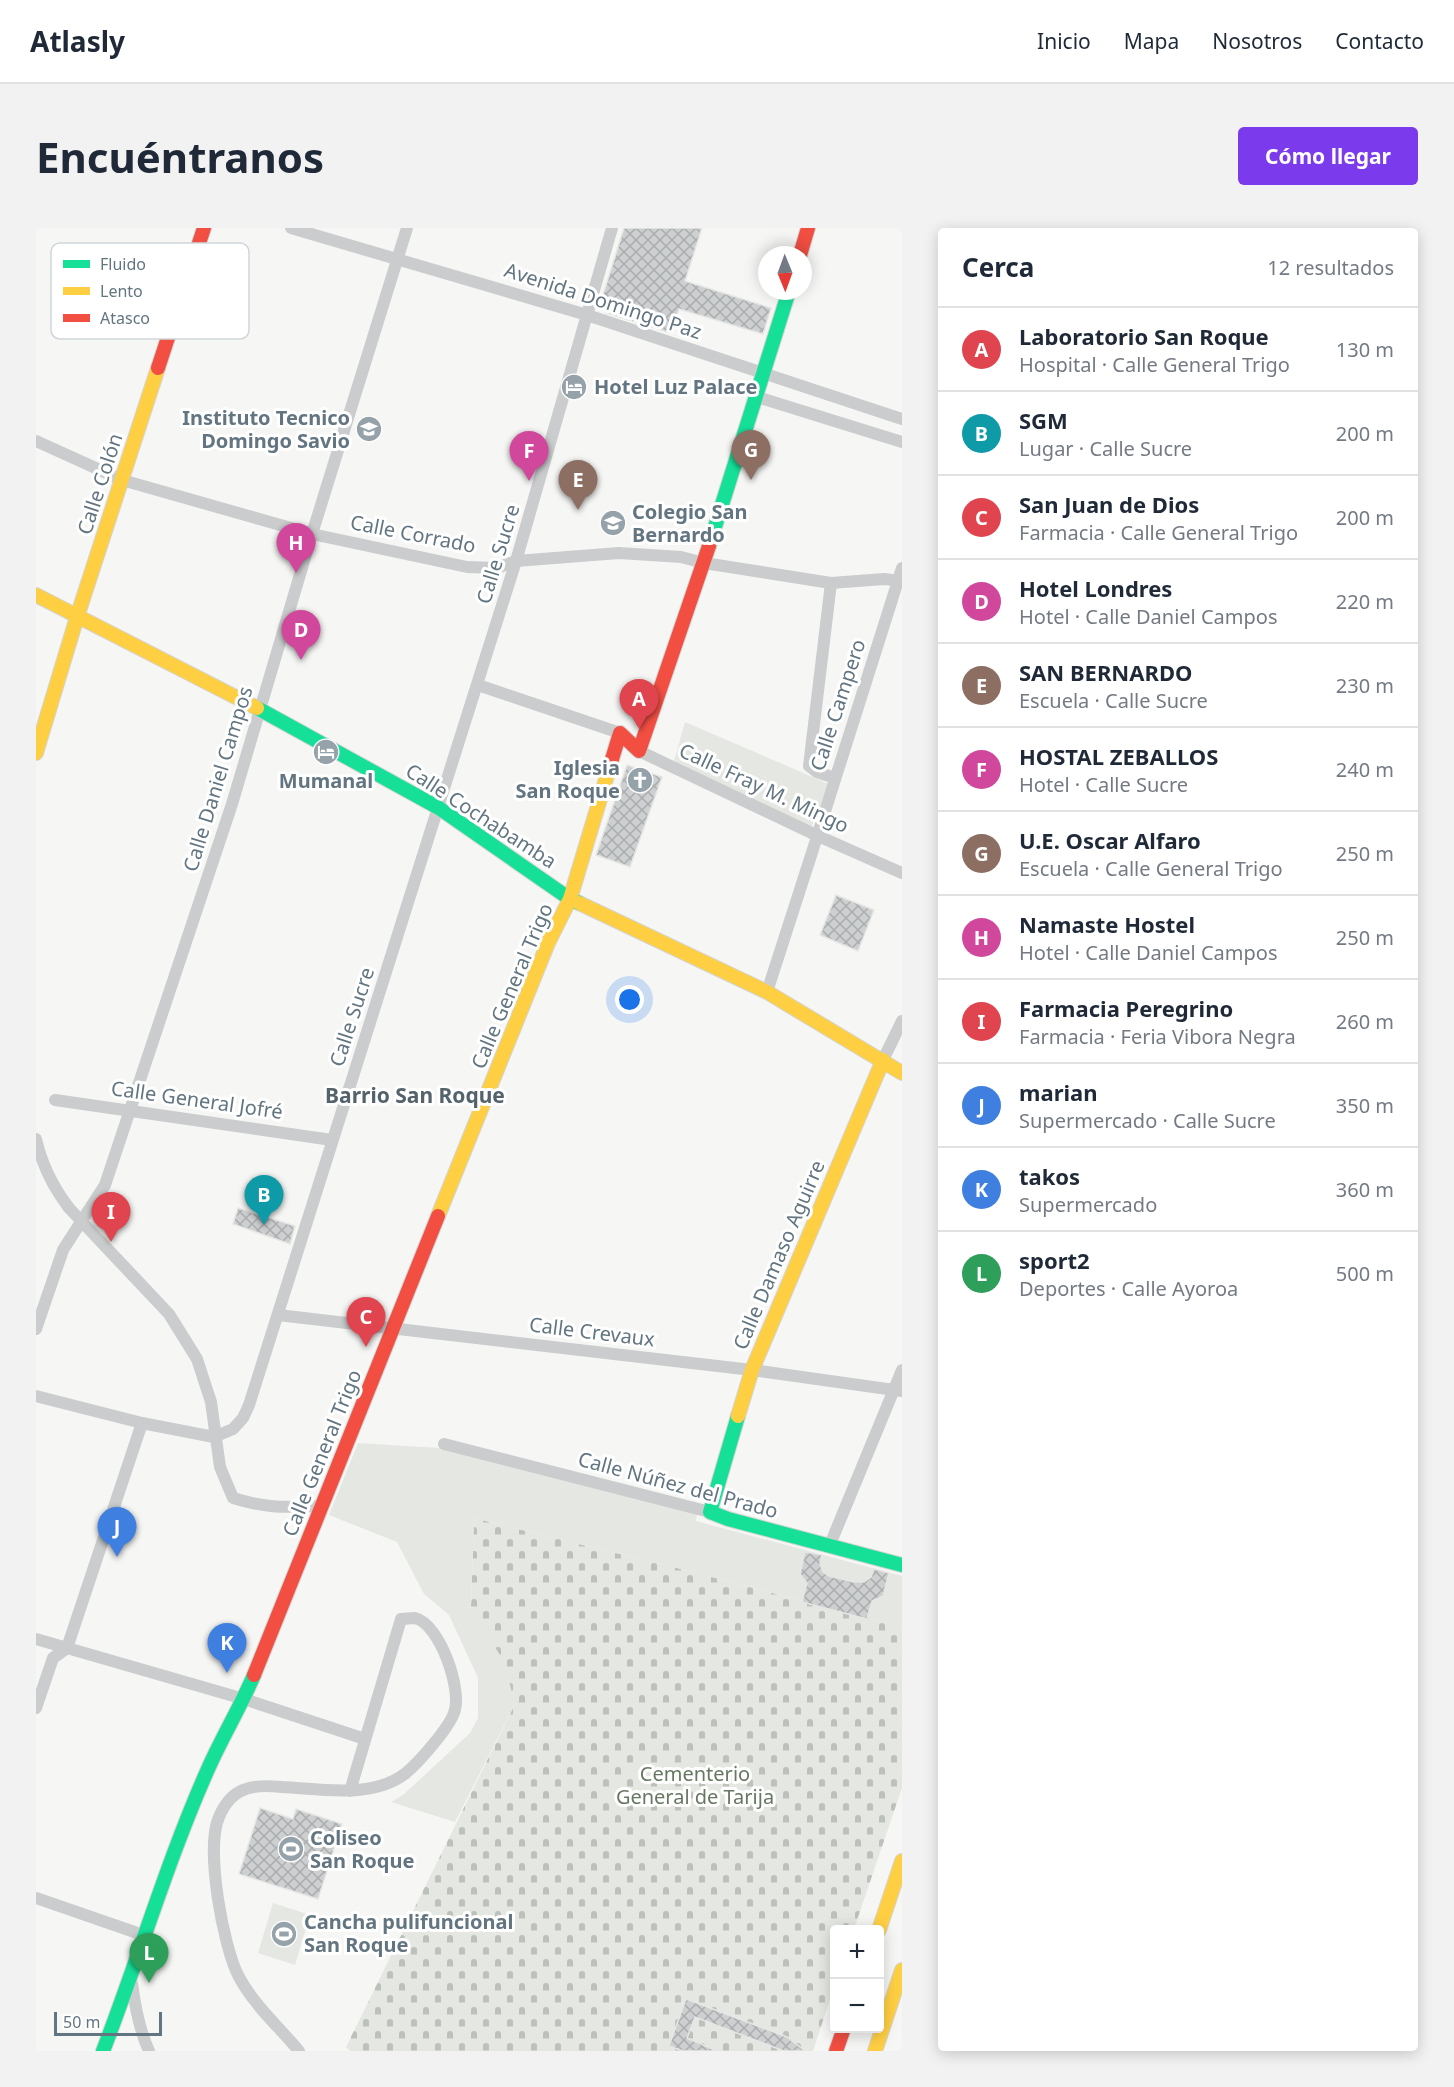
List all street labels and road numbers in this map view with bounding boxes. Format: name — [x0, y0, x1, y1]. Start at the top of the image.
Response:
street label: Avenida Domingo Paz — [501, 256, 705, 345]
street label: Calle Colón — [70, 430, 129, 538]
street label: Calle Sucre — [470, 501, 525, 607]
street label: Calle Corrado — [348, 508, 478, 559]
street label: Calle Campero — [804, 636, 871, 774]
street label: Calle Daniel Campos — [177, 683, 259, 875]
street label: Calle Fray M. Mingo — [675, 736, 853, 839]
street label: Calle Cochabamba — [401, 757, 562, 874]
street label: Calle General Trigo — [464, 899, 559, 1073]
street label: Calle Sucre — [323, 964, 380, 1070]
street label: Calle General Jofré — [109, 1074, 285, 1125]
street label: Calle Damaso Aguirre — [726, 1156, 831, 1354]
street label: Calle Crevaux — [528, 1310, 657, 1353]
street label: Calle General Trigo — [276, 1365, 367, 1540]
street label: Calle Núñez del Prado — [575, 1445, 781, 1524]

